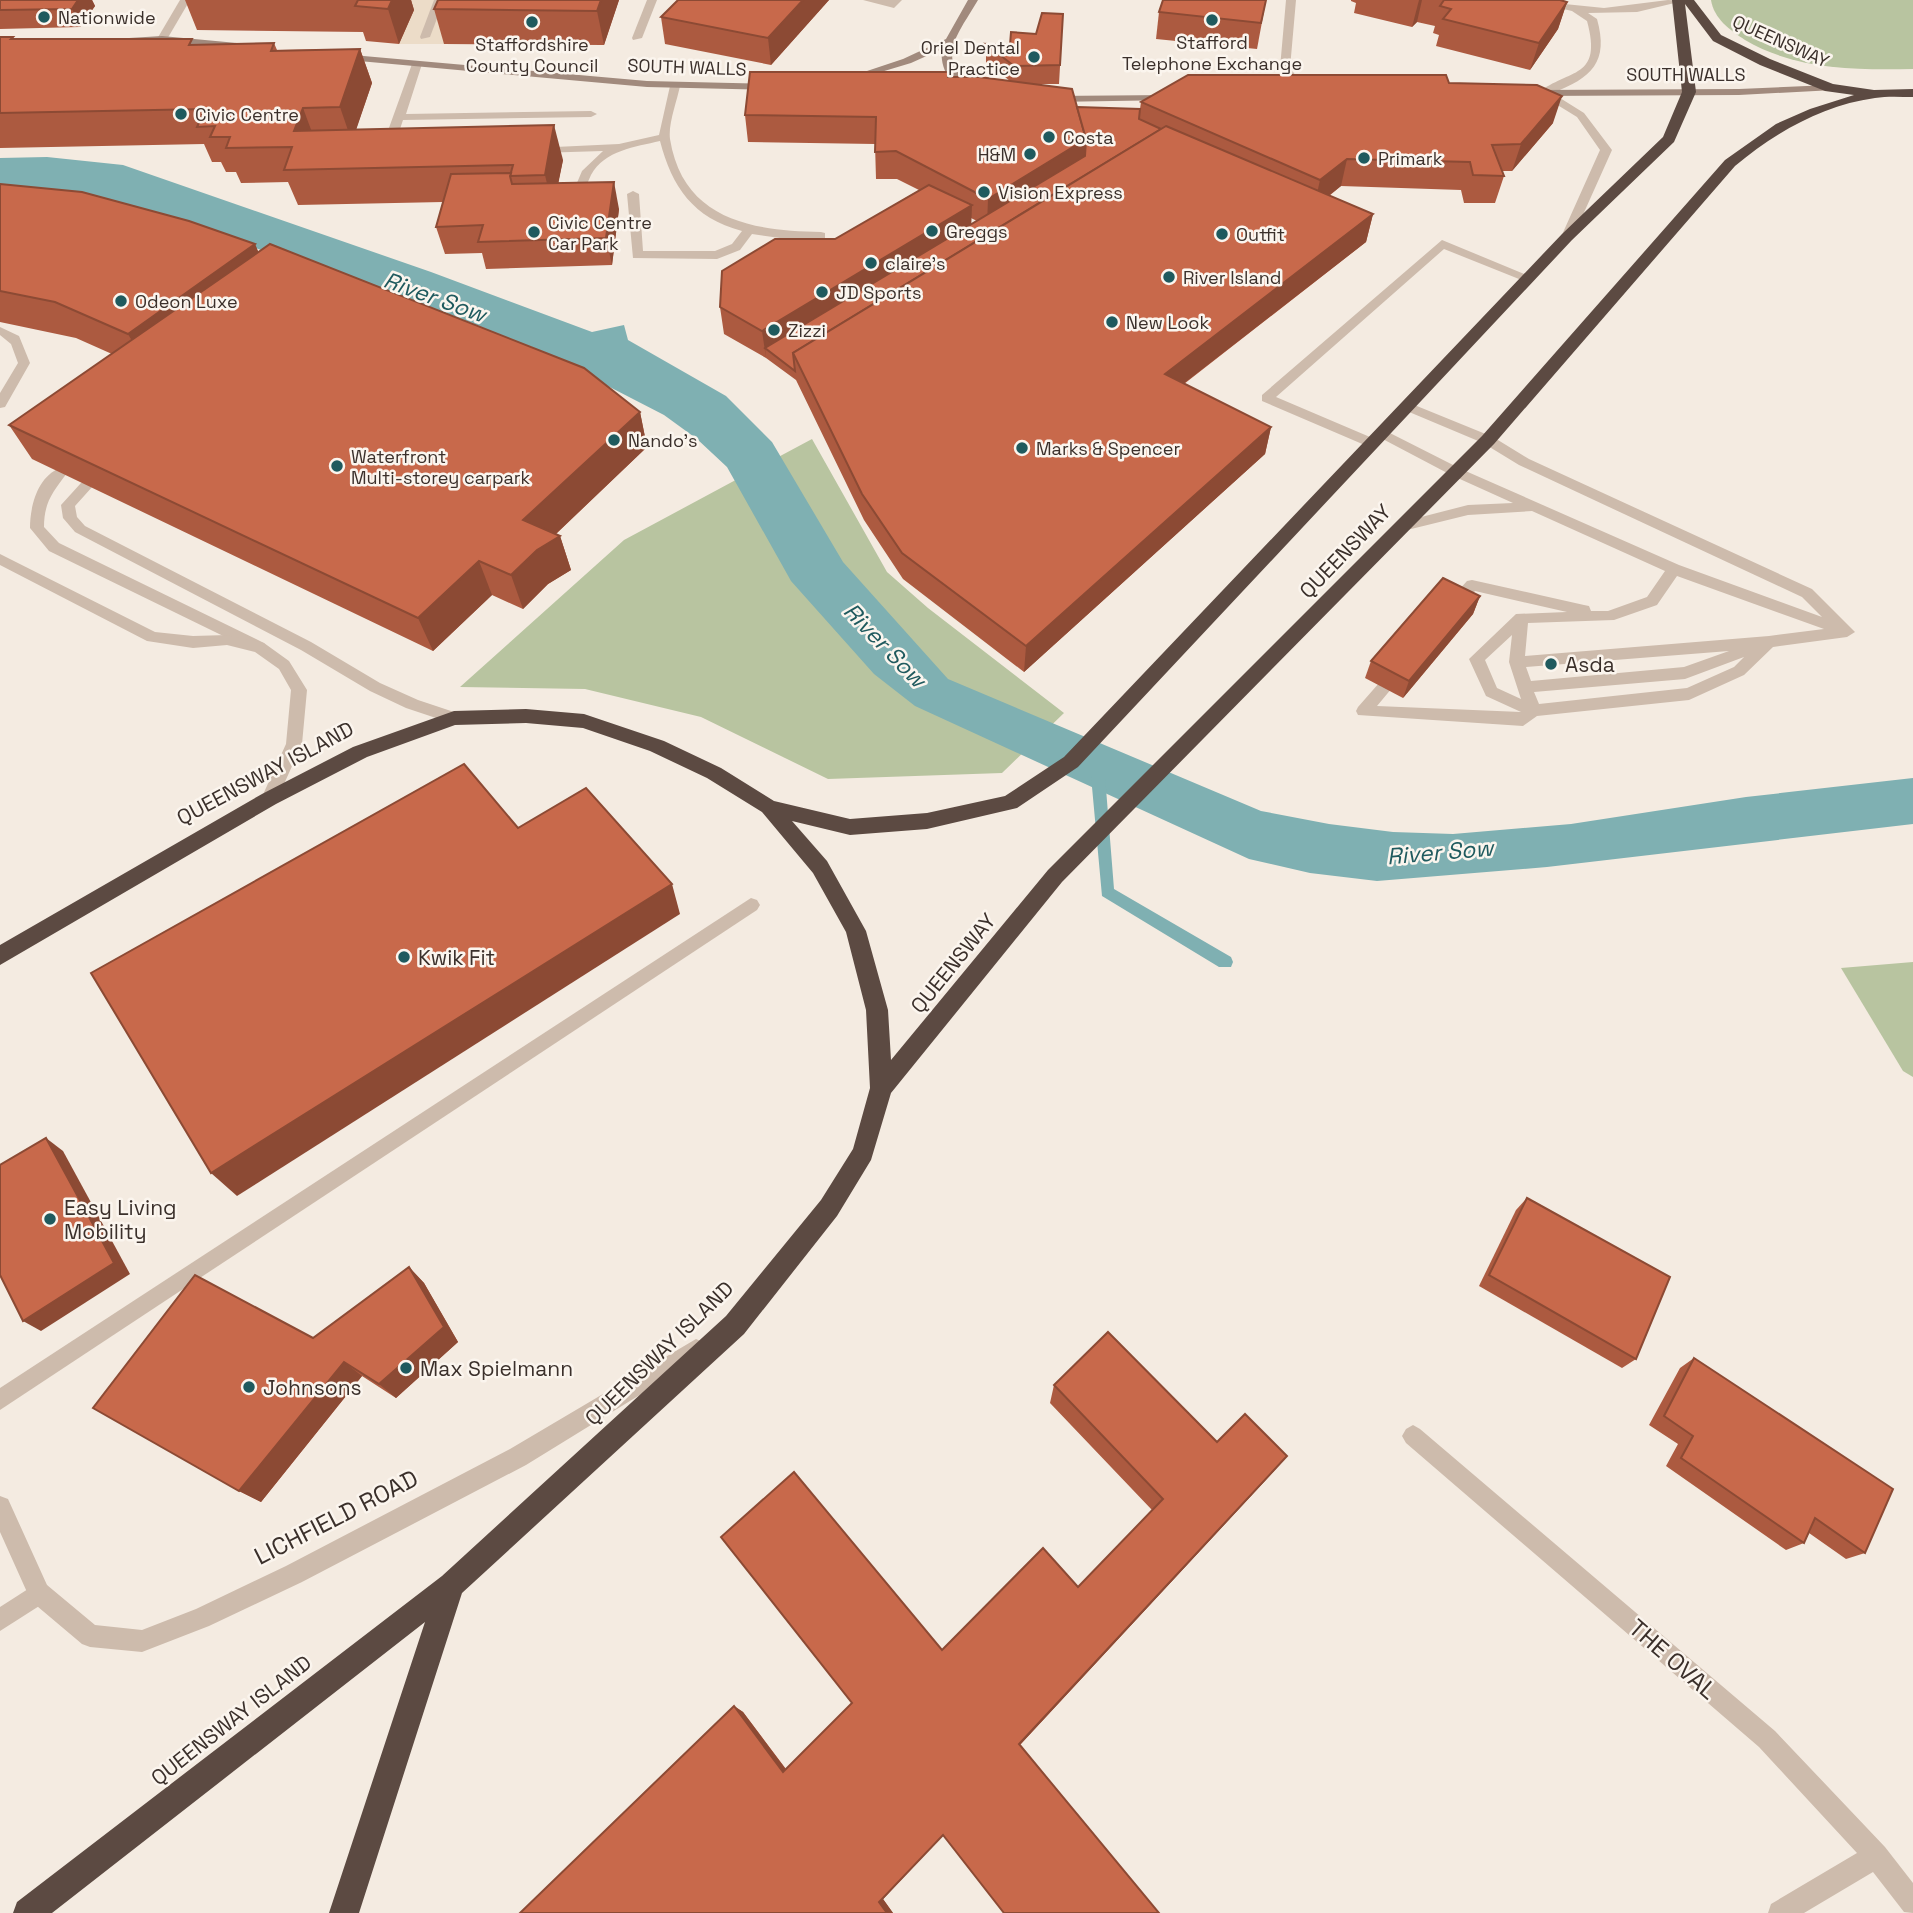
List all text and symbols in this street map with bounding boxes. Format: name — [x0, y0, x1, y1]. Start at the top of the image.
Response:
place label: Nationwide — [58, 6, 156, 29]
marker: Nationwide — [36, 9, 52, 25]
street label: QUEENSWAY — [1729, 9, 1833, 73]
marker: Stafford Telephone Exchange — [1204, 12, 1220, 28]
marker: Staffordshire County Council — [524, 14, 540, 30]
place label: Stafford Telephone Exchange — [1122, 31, 1302, 75]
place label: Staffordshire County Council — [466, 33, 598, 77]
place label: Oriel Dental Practice — [921, 36, 1020, 80]
marker: Oriel Dental Practice — [1026, 49, 1042, 65]
street label: SOUTH WALLS — [627, 53, 747, 81]
street label: SOUTH WALLS — [1626, 63, 1746, 86]
place label: Civic Centre — [195, 103, 299, 126]
marker: Civic Centre — [173, 106, 189, 122]
place label: Costa — [1063, 126, 1114, 149]
marker: Costa — [1041, 129, 1057, 145]
place label: H&M — [978, 143, 1016, 166]
marker: H&M — [1022, 146, 1038, 162]
place label: Primark — [1378, 147, 1443, 170]
marker: Primark — [1356, 150, 1372, 166]
place label: Vision Express — [998, 181, 1123, 204]
marker: Vision Express — [976, 184, 992, 200]
place label: Civic Centre Car Park — [548, 211, 652, 255]
place label: Greggs — [946, 220, 1008, 243]
marker: Greggs — [924, 223, 940, 239]
place label: Outfit — [1236, 223, 1285, 246]
marker: Civic Centre Car Park — [526, 224, 542, 240]
marker: Outfit — [1214, 226, 1230, 242]
place label: claire's — [885, 252, 945, 275]
marker: claire's — [863, 255, 879, 271]
water label: River Sow — [380, 265, 493, 330]
place label: River Island — [1183, 266, 1281, 289]
marker: River Island — [1161, 269, 1177, 285]
place label: JD Sports — [836, 281, 922, 304]
marker: JD Sports — [814, 284, 830, 300]
place label: Odeon Luxe — [135, 290, 238, 313]
marker: Odeon Luxe — [113, 293, 129, 309]
place label: New Look — [1126, 311, 1209, 334]
marker: New Look — [1104, 314, 1120, 330]
place label: Zizzi — [788, 319, 826, 342]
marker: Zizzi — [766, 322, 782, 338]
place label: Nando's — [628, 429, 697, 452]
marker: Nando's — [606, 432, 622, 448]
place label: Marks & Spencer — [1036, 437, 1180, 460]
marker: Marks & Spencer — [1014, 440, 1030, 456]
place label: Waterfront Multi-storey carpark — [351, 445, 531, 489]
marker: Waterfront Multi-storey carpark — [329, 458, 345, 474]
street label: QUEENSWAY — [1293, 498, 1397, 604]
water label: River Sow — [837, 596, 935, 696]
place label: Asda — [1565, 651, 1615, 678]
marker: Asda — [1543, 656, 1559, 672]
street label: QUEENSWAY ISLAND — [172, 715, 358, 831]
water label: River Sow — [1386, 832, 1497, 872]
street label: QUEENSWAY — [905, 907, 1002, 1018]
place label: Kwik Fit — [418, 944, 495, 971]
marker: Kwik Fit — [396, 949, 412, 965]
place label: Easy Living Mobility — [64, 1194, 177, 1245]
marker: Easy Living Mobility — [42, 1211, 58, 1227]
street label: QUEENSWAY ISLAND — [579, 1275, 739, 1431]
place label: Max Spielmann — [420, 1355, 573, 1382]
marker: Max Spielmann — [398, 1360, 414, 1376]
place label: Johnsons — [263, 1374, 362, 1401]
marker: Johnsons — [241, 1379, 257, 1395]
street label: LICHFIELD ROAD — [249, 1462, 423, 1572]
street label: THE OVAL — [1622, 1612, 1724, 1706]
street label: QUEENSWAY ISLAND — [145, 1649, 317, 1791]

